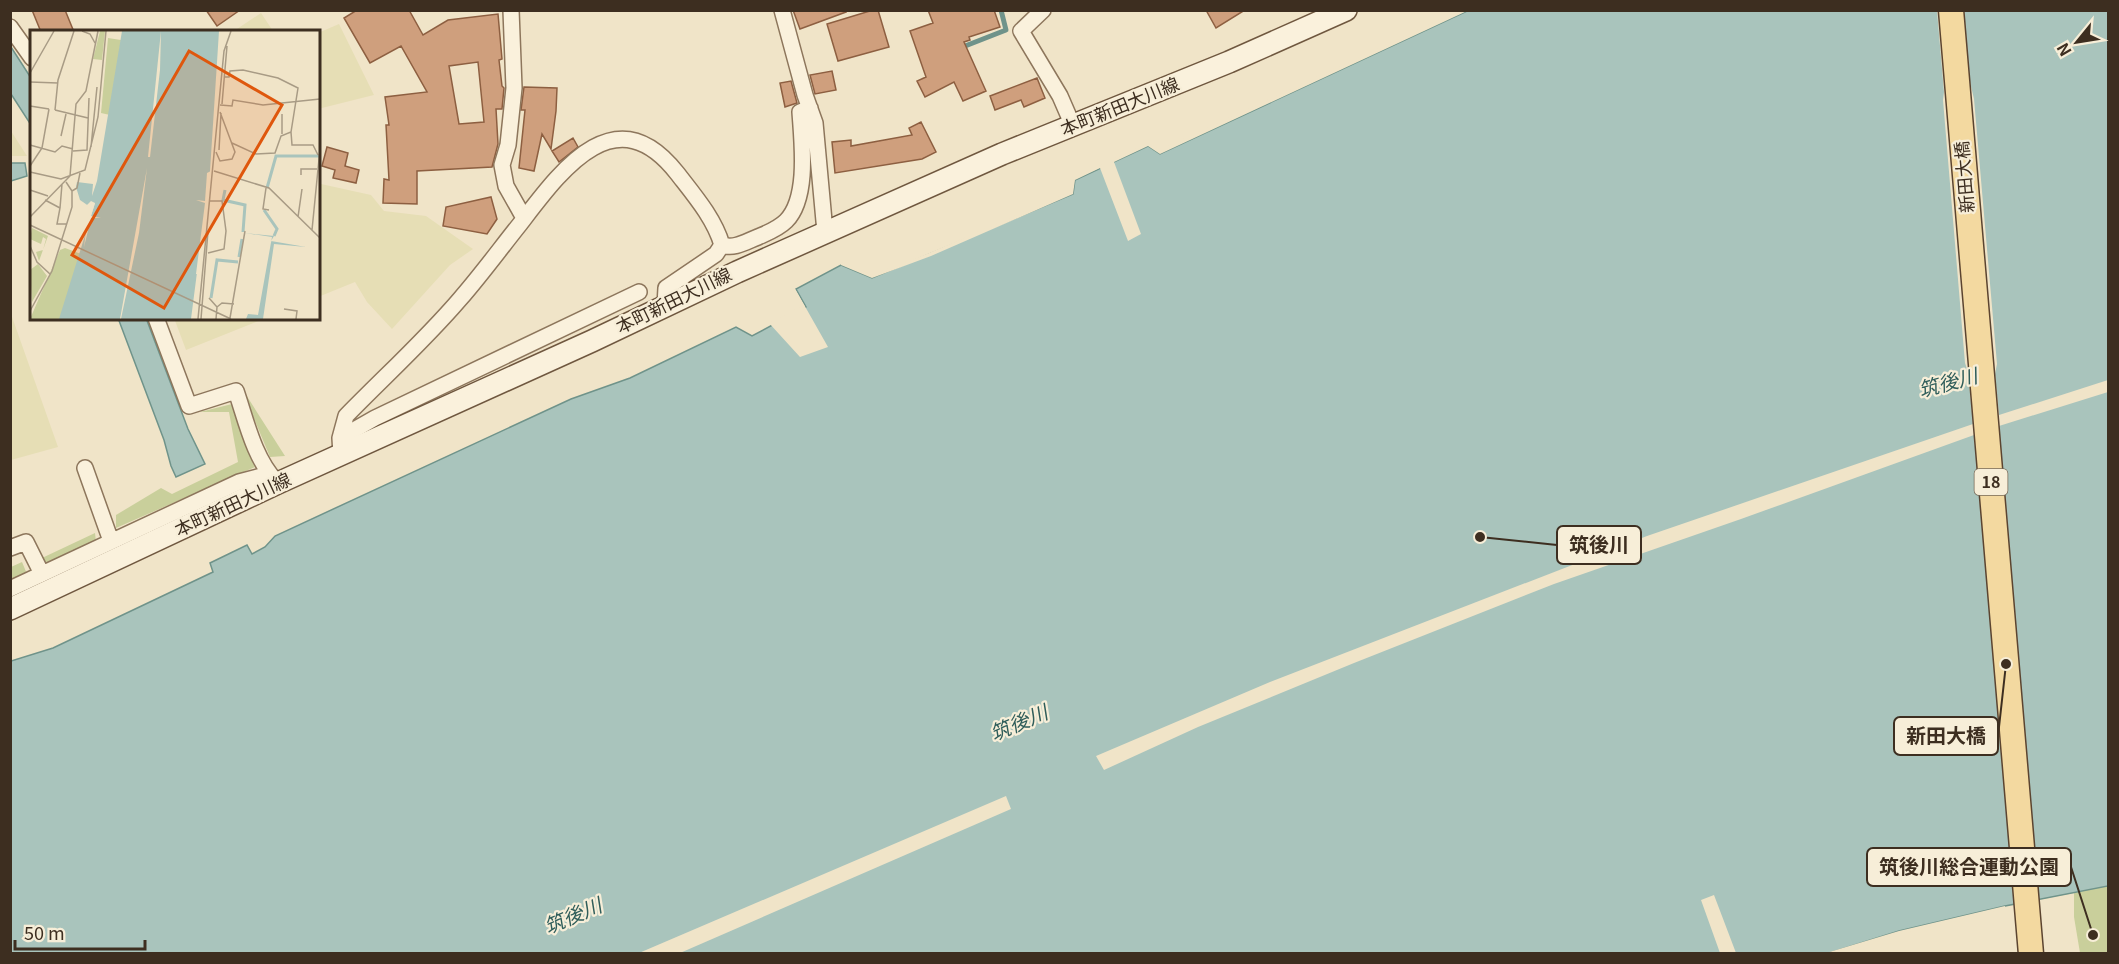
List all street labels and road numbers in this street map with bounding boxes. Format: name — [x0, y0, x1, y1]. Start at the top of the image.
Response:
street label: 本町新田大川線 — [1056, 69, 1183, 141]
street label: 新田大橋 — [1947, 140, 1979, 214]
street label: 本町新田大川線 — [611, 260, 735, 339]
street label: 本町新田大川線 — [170, 465, 295, 542]
road number: 18 — [1974, 469, 2008, 495]

